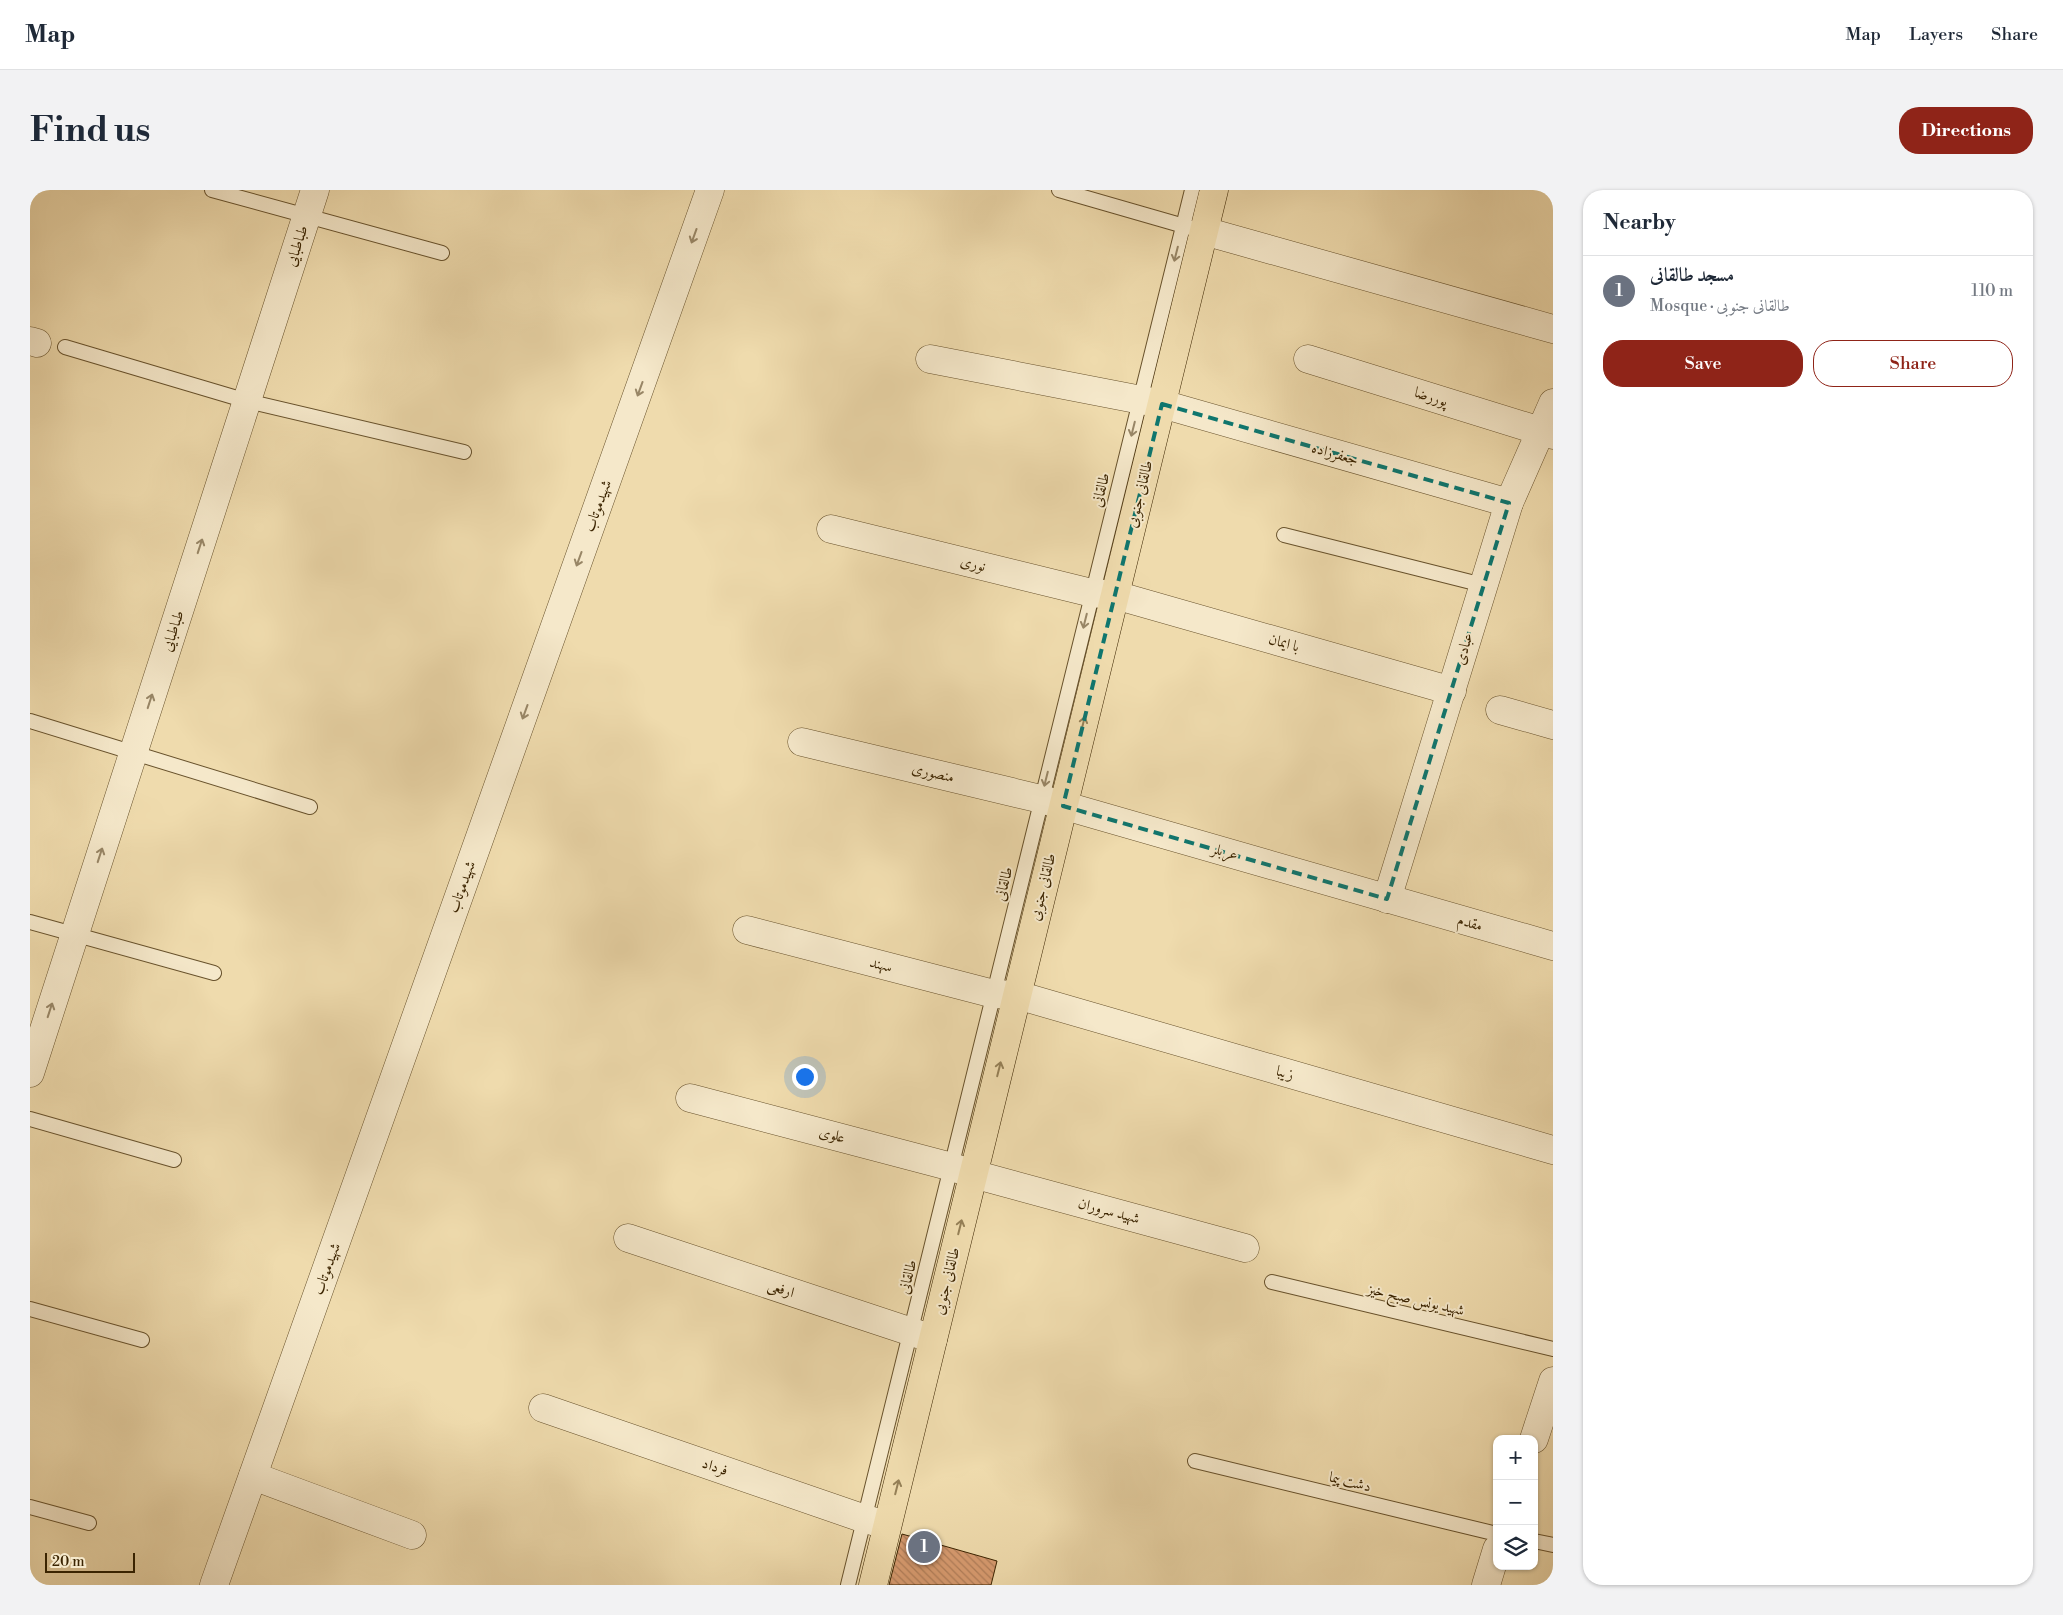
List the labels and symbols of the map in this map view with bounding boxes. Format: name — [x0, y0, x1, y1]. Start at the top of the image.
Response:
street label: طباطبایی — [281, 223, 313, 269]
one-way arrow — [689, 228, 698, 243]
one-way arrow — [1171, 246, 1180, 262]
one-way arrow — [634, 381, 644, 397]
street label: پوررضا — [1412, 383, 1451, 412]
one-way arrow — [1128, 421, 1137, 437]
street label: جعفرزاده — [1309, 438, 1361, 470]
street label: طالقانی جنوبی — [1122, 458, 1158, 530]
street label: طالقانی — [1088, 471, 1114, 509]
street label: شهیدموتاب — [580, 477, 616, 535]
one-way arrow — [196, 539, 205, 554]
one-way arrow — [574, 550, 583, 566]
street label: نوری — [958, 552, 988, 576]
street label: طباطبایی — [157, 608, 189, 654]
one-way arrow — [1080, 612, 1090, 628]
street label: با ایمان — [1266, 630, 1302, 656]
street label: عبادی — [1450, 631, 1478, 667]
one-way arrow — [146, 693, 156, 709]
one-way arrow — [520, 703, 529, 719]
one-way arrow — [1079, 717, 1088, 733]
street label: منصوری — [910, 759, 956, 787]
one-way arrow — [1041, 770, 1051, 786]
street label: عربلر — [1207, 839, 1240, 866]
one-way arrow — [96, 848, 106, 864]
street label: طالقانی جنوبی — [1025, 851, 1061, 923]
street label: شهیدموتاب — [444, 858, 480, 916]
street label: طالقانی — [991, 865, 1017, 903]
street label: مقدم — [1454, 910, 1485, 939]
street label: سهند — [868, 953, 894, 977]
one-way arrow — [46, 1002, 56, 1018]
one-way arrow — [995, 1061, 1004, 1077]
street label: زیبا — [1274, 1061, 1296, 1085]
your location — [792, 1064, 818, 1090]
street label: علوی — [817, 1122, 847, 1148]
street label: شهید سروران — [1076, 1194, 1142, 1228]
one-way arrow — [956, 1219, 966, 1235]
street label: شهیدموتاب — [309, 1240, 345, 1298]
street label: طالقانی جنوبی — [929, 1245, 965, 1317]
street label: طالقانی — [895, 1258, 921, 1296]
street label: ارفعی — [765, 1276, 797, 1303]
street label: شهید یونس صبح خیز — [1363, 1279, 1466, 1324]
street label: فرداد — [699, 1454, 731, 1480]
street label: دشت پیما — [1327, 1468, 1373, 1496]
one-way arrow — [893, 1479, 902, 1495]
pin: 1 — [908, 1528, 940, 1566]
scale bar — [45, 1550, 135, 1573]

